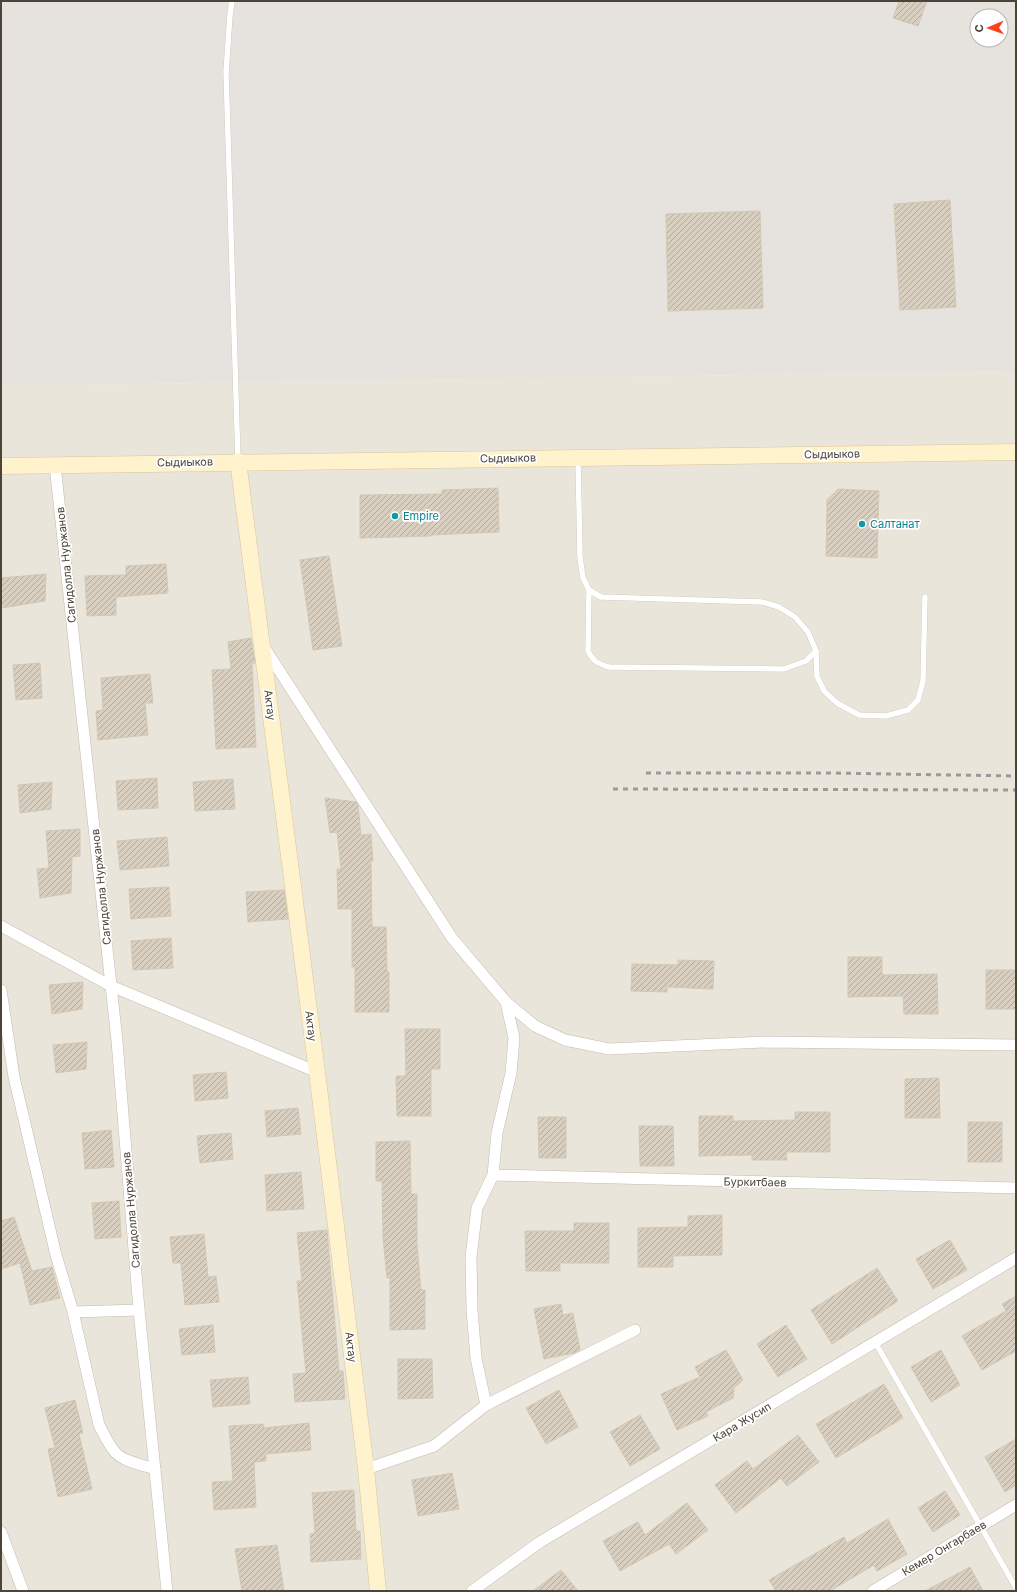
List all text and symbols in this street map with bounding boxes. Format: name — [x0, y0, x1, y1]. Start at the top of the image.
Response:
north arrow — [969, 8, 1009, 48]
text: С — [972, 24, 986, 33]
street label: Сыдиыков — [804, 447, 860, 461]
street label: Сыдиыков — [480, 451, 536, 465]
street label: Сыдиыков — [157, 455, 213, 469]
street label: Сагидолла Нуржанов — [53, 506, 79, 624]
place label: Empire — [403, 509, 439, 523]
marker: Empire — [390, 511, 400, 521]
place label: Салтанат — [870, 517, 921, 531]
marker: Салтанат — [857, 519, 867, 529]
street label: Актау — [261, 689, 279, 721]
street label: Сагидолла Нуржанов — [88, 828, 114, 946]
street label: Актау — [302, 1010, 320, 1042]
street label: Сагидолла Нуржанов — [119, 1151, 143, 1269]
street label: Буркитбаев — [723, 1174, 787, 1190]
street label: Актау — [342, 1331, 360, 1363]
street label: Кара Жусип — [710, 1399, 774, 1445]
street label: Кемер Онгарбаев — [899, 1517, 989, 1579]

